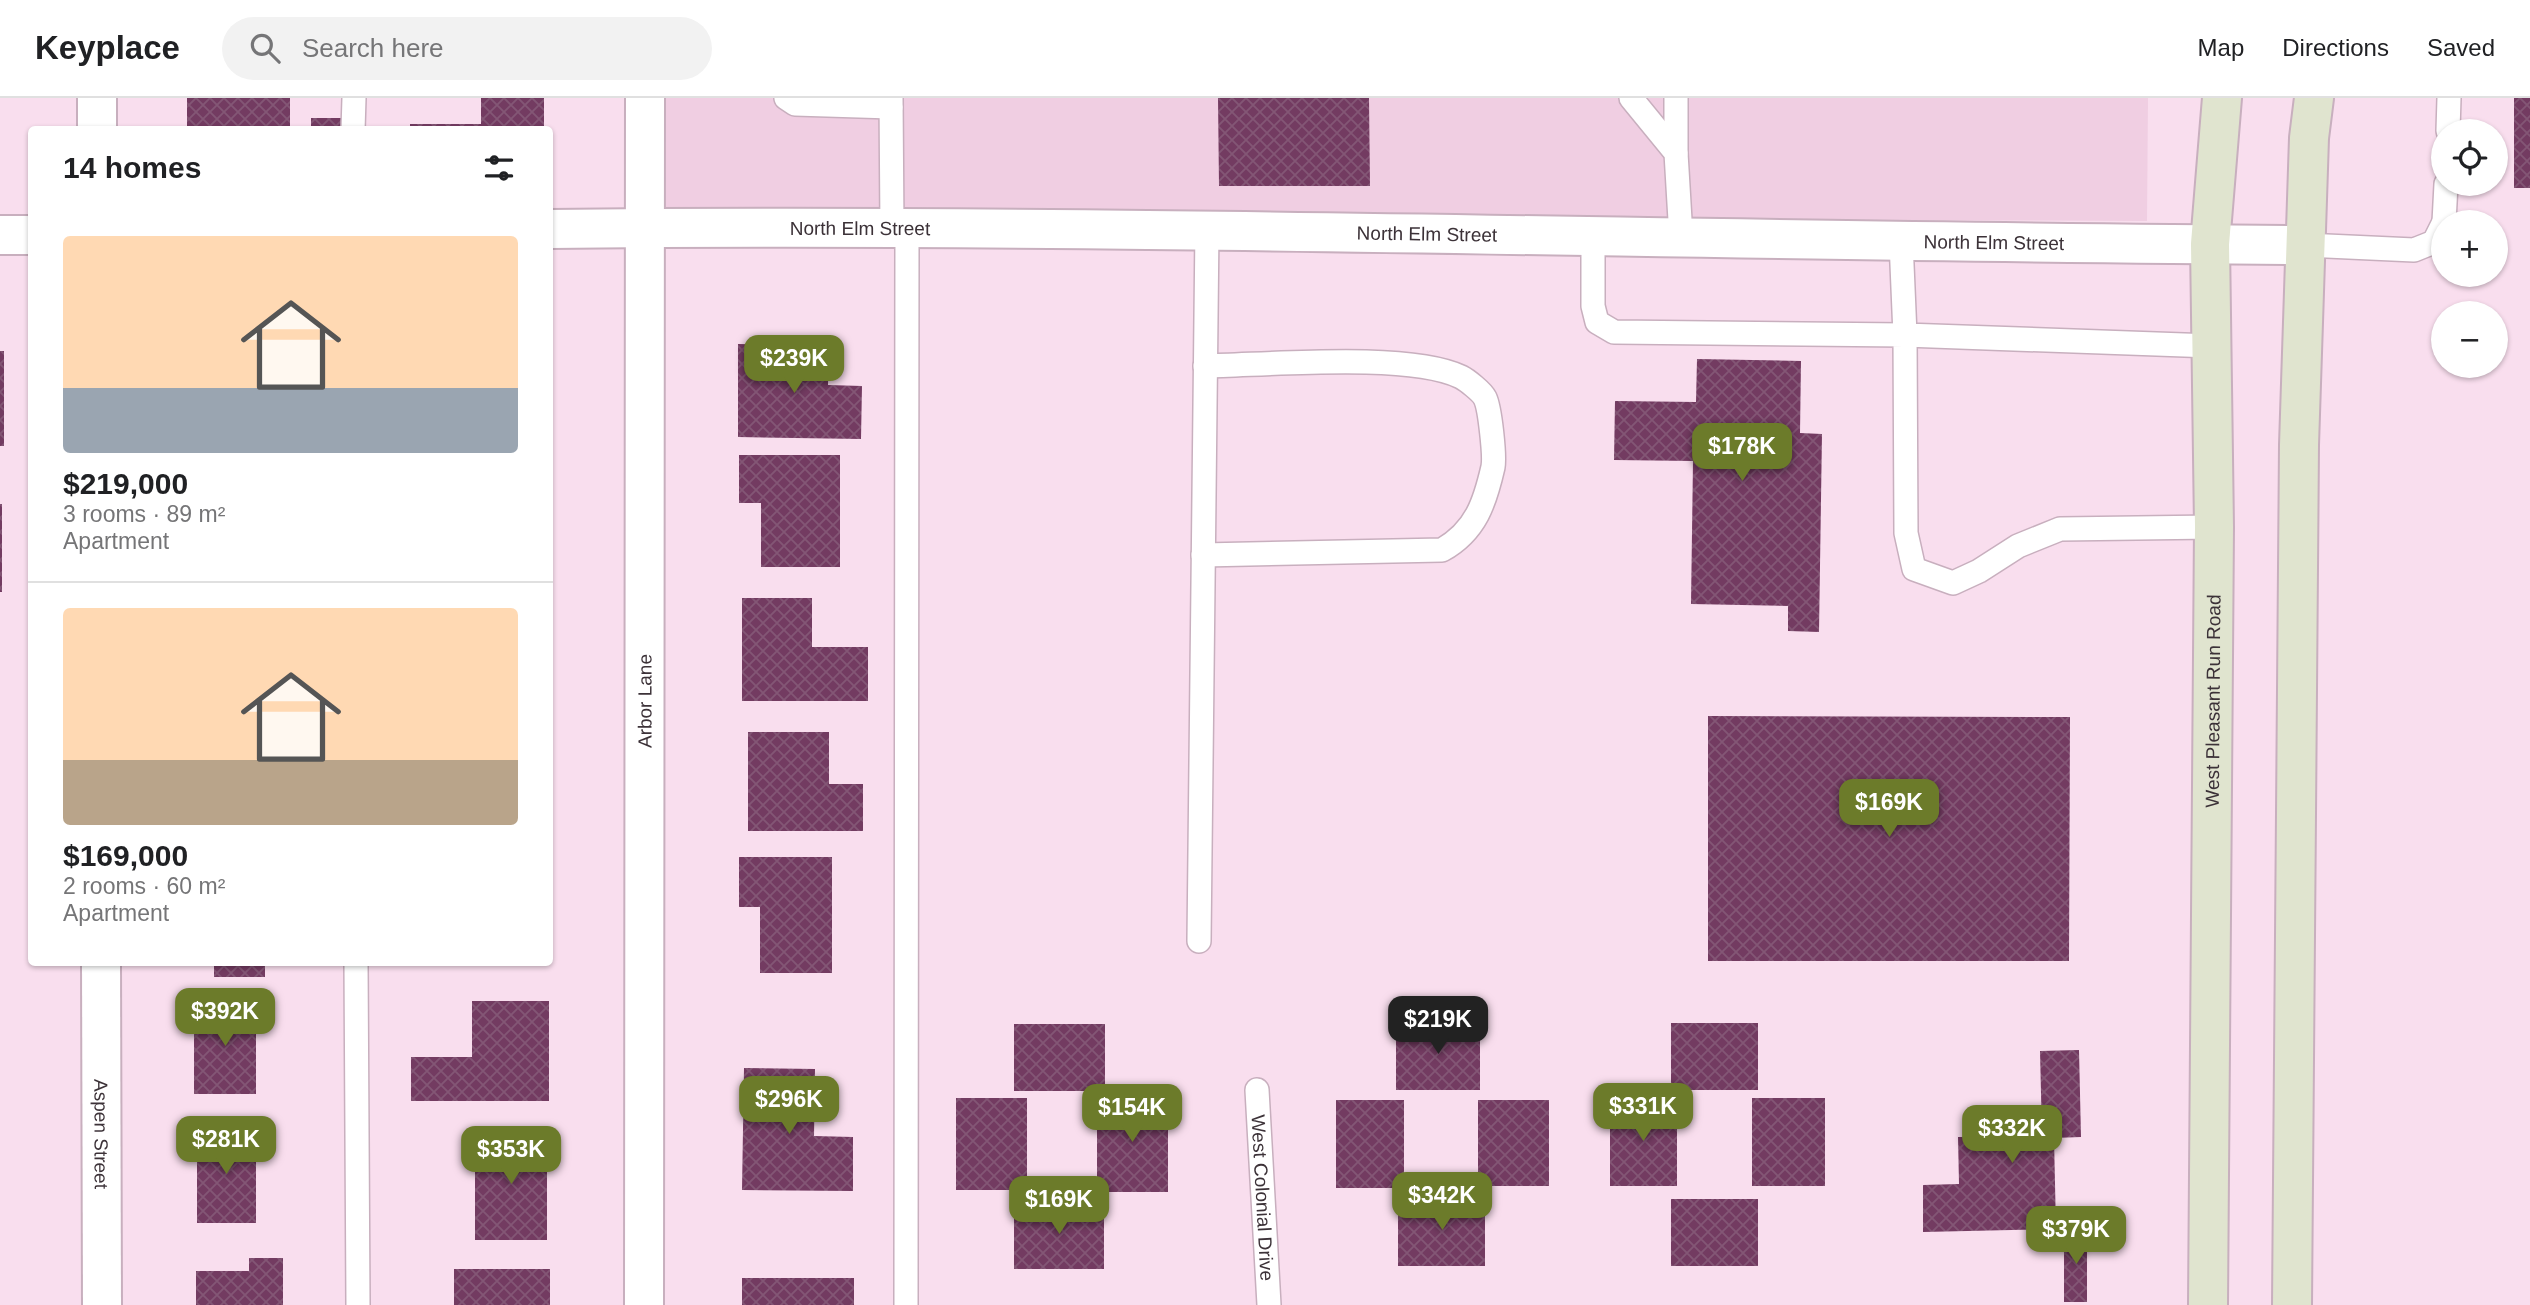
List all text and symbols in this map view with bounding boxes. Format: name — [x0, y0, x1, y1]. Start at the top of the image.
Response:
search box — [222, 17, 712, 80]
text: Keyplace — [35, 29, 180, 66]
icon: search — [246, 29, 284, 67]
text: Search here — [302, 33, 444, 63]
text: Map — [2198, 34, 2244, 61]
text: Directions — [2282, 34, 2389, 61]
text: Saved — [2427, 34, 2495, 61]
map controls — [2431, 119, 2508, 378]
button: locate — [2431, 119, 2508, 196]
icon: filters — [480, 149, 518, 187]
text: 14 homes — [63, 151, 201, 184]
button: + — [2431, 210, 2508, 287]
street label: North Elm Street — [790, 217, 931, 239]
street label: North Elm Street — [1357, 222, 1498, 245]
street label: North Elm Street — [1923, 231, 2065, 253]
icon: home — [228, 282, 354, 408]
button: − — [2431, 301, 2508, 378]
pin: $239K — [745, 336, 843, 395]
text: $239K — [760, 345, 828, 371]
pin: $178K — [1693, 424, 1791, 483]
text: $178K — [1708, 433, 1776, 459]
text: $219,000 — [63, 467, 188, 500]
text: 3 rooms · 89 m² — [63, 501, 225, 527]
text: Apartment — [63, 528, 169, 554]
street label: West Pleasant Run Road — [2201, 594, 2224, 808]
icon: home — [228, 654, 354, 780]
street label: Arbor Lane — [634, 654, 655, 748]
pin: $169K — [1840, 780, 1938, 839]
text: $169K — [1855, 789, 1923, 815]
text: $169,000 — [63, 839, 188, 872]
text: 2 rooms · 60 m² — [63, 873, 225, 899]
text: Apartment — [63, 900, 169, 926]
pin: $392K — [176, 988, 274, 1048]
pin: $219K — [1389, 996, 1487, 1056]
text: $392K — [191, 998, 259, 1024]
text: $219K — [1404, 1006, 1472, 1032]
pin: $296K — [740, 1076, 838, 1136]
street label: Aspen Street — [91, 1079, 112, 1190]
pin: $154K — [1083, 1084, 1181, 1144]
pin: $331K — [1594, 1084, 1692, 1143]
text: $296K — [755, 1086, 823, 1112]
text: $331K — [1609, 1093, 1677, 1119]
text: $154K — [1098, 1094, 1166, 1120]
pin: $332K — [1963, 1105, 2061, 1165]
street label: West Colonial Drive — [1248, 1114, 1278, 1282]
text: $332K — [1978, 1115, 2046, 1141]
pin: $281K — [177, 1116, 275, 1176]
text: $281K — [192, 1126, 260, 1152]
pin: $353K — [462, 1126, 560, 1186]
text: $353K — [477, 1136, 545, 1162]
pin: $342K — [1393, 1172, 1491, 1232]
pin: $169K — [1010, 1176, 1108, 1236]
text: $342K — [1408, 1182, 1476, 1208]
text: $169K — [1025, 1186, 1093, 1212]
pin: $379K — [2027, 1206, 2125, 1266]
text: $379K — [2042, 1216, 2110, 1242]

